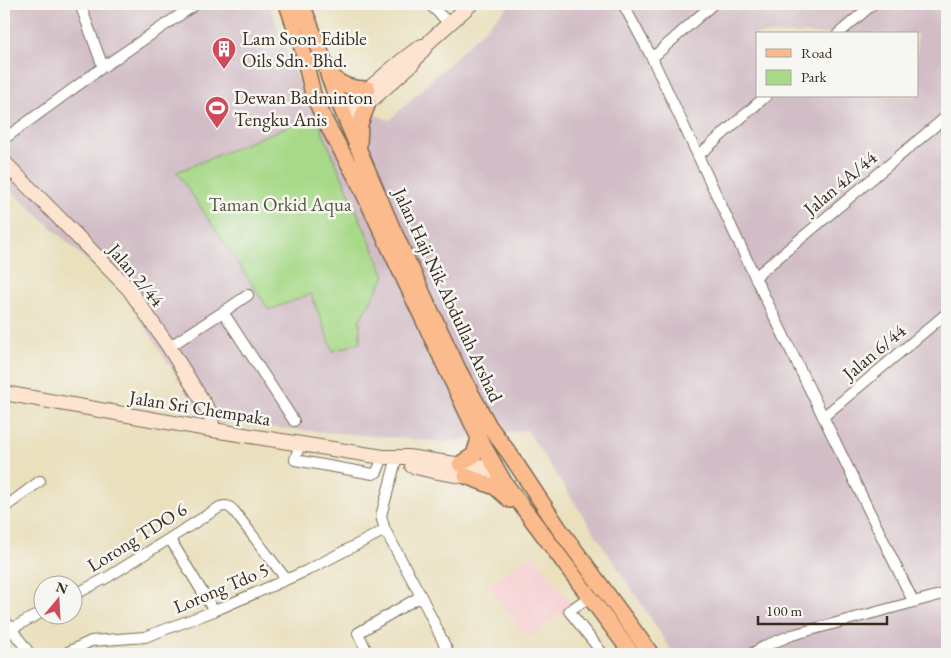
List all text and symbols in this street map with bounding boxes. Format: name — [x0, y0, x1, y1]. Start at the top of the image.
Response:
place label: Lam Soon Edible Oils Sdn. Bhd. — [242, 26, 367, 73]
legend — [756, 32, 918, 98]
building icon: Lam Soon Edible Oils Sdn. Bhd. — [211, 36, 237, 70]
text: Road — [801, 43, 833, 62]
text: Park — [801, 67, 828, 86]
place label: Dewan Badminton Tengku Anis — [234, 85, 373, 132]
sports icon: Dewan Badminton Tengku Anis — [204, 95, 230, 129]
street label: Jalan 4A/44 — [797, 145, 882, 222]
street label: Jalan Haji Nik Abdullah Arshad — [387, 182, 509, 406]
park label: Taman Orkid Aqua — [209, 192, 352, 217]
street label: Jalan 2/44 — [101, 237, 170, 312]
street label: Jalan 6/44 — [836, 318, 911, 387]
street label: Jalan Sri Chempaka — [126, 384, 273, 432]
street label: Lorong TDO 6 — [83, 497, 191, 577]
street label: Lorong Tdo 5 — [170, 557, 272, 619]
north arrow — [32, 576, 82, 626]
text: N — [54, 577, 71, 598]
scale bar — [758, 593, 887, 625]
text: 100 m — [766, 601, 803, 620]

